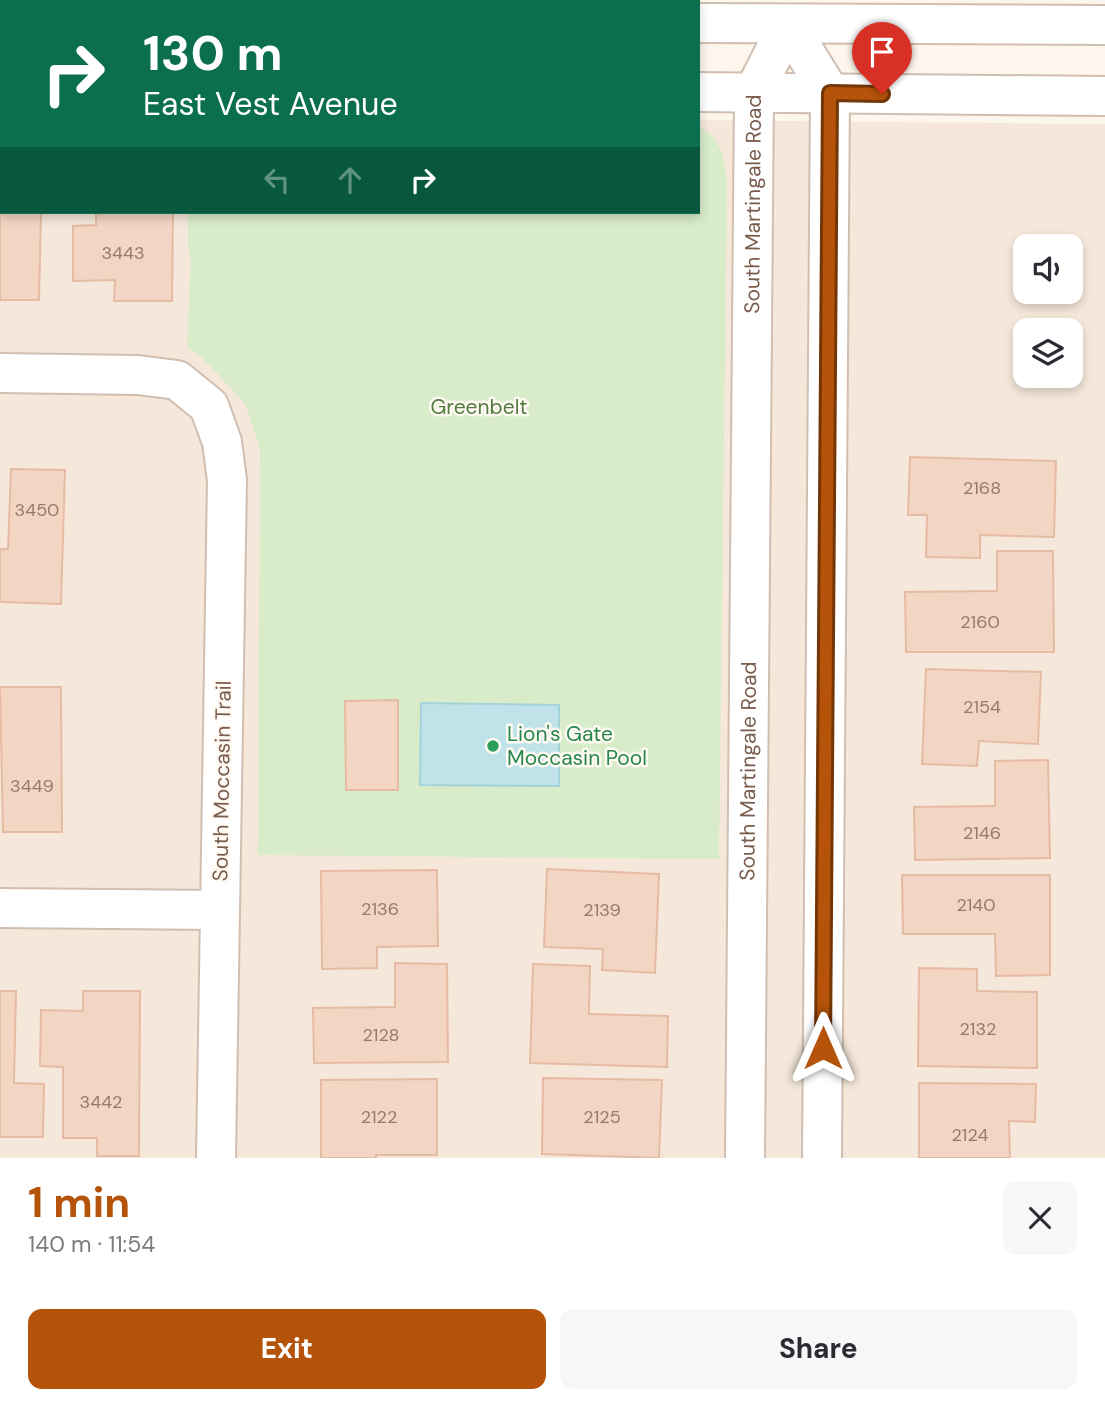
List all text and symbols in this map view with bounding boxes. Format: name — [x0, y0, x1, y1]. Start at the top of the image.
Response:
text: 130 m — [143, 21, 283, 85]
pin — [852, 22, 912, 94]
icon: right — [28, 28, 119, 119]
icon: arrive — [863, 33, 901, 71]
text: East Vest Avenue — [143, 83, 398, 125]
street label: South Martingale Road — [738, 94, 768, 314]
icon: left — [258, 161, 296, 199]
icon: ahead — [331, 161, 369, 199]
icon: right — [404, 161, 442, 199]
map controls — [1013, 234, 1083, 388]
button: sound — [1013, 234, 1083, 304]
house number: 3443 — [101, 241, 145, 265]
button: layers — [1013, 318, 1083, 388]
park label: Greenbelt — [430, 393, 528, 421]
house number: 2168 — [963, 476, 1001, 500]
house number: 3450 — [15, 498, 59, 522]
house number: 2160 — [960, 610, 1000, 634]
street label: South Martingale Road — [733, 661, 763, 881]
street label: South Moccasin Trail — [206, 680, 238, 882]
house number: 2154 — [963, 695, 1001, 719]
place label: Lion's Gate Moccasin Pool — [507, 720, 647, 772]
marker: Lion's Gate Moccasin Pool — [485, 738, 501, 754]
house number: 3449 — [10, 774, 54, 798]
house number: 2146 — [963, 821, 1001, 845]
house number: 2140 — [956, 893, 996, 917]
house number: 2136 — [361, 897, 399, 921]
house number: 2139 — [583, 898, 621, 922]
position arrow — [786, 1011, 860, 1085]
house number: 2132 — [960, 1017, 997, 1041]
house number: 2128 — [363, 1023, 400, 1047]
house number: 3442 — [80, 1090, 122, 1114]
house number: 2122 — [361, 1105, 397, 1129]
house number: 2125 — [583, 1105, 621, 1129]
house number: 2124 — [952, 1123, 989, 1147]
text: 1 min — [28, 1175, 130, 1230]
button: close — [1003, 1181, 1077, 1255]
text: 140 m · 11:54 — [28, 1229, 155, 1259]
button: Exit — [28, 1309, 546, 1389]
button: Share — [560, 1309, 1077, 1389]

